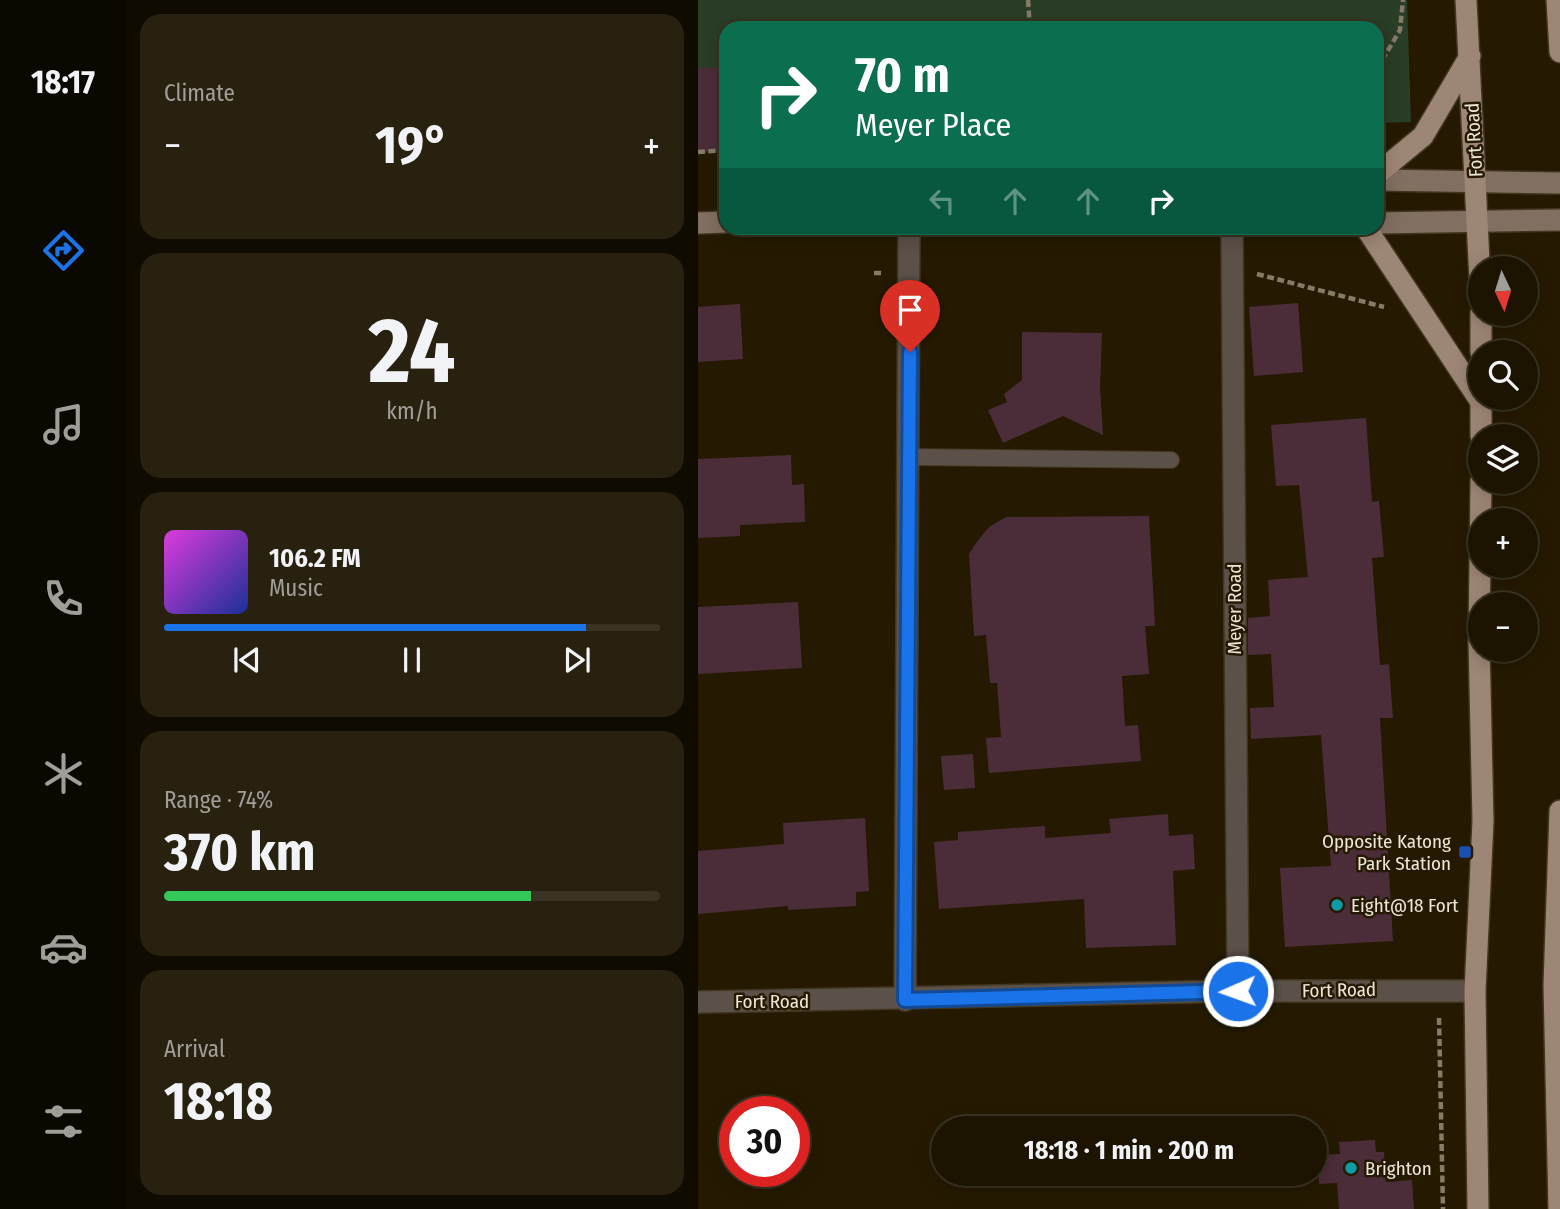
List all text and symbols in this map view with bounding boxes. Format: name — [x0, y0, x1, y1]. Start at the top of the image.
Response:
text: 70 m — [855, 46, 950, 105]
icon: right — [740, 49, 831, 140]
text: 18:17 — [31, 63, 95, 101]
text: Climate — [164, 79, 235, 107]
street label: Fort Road — [1461, 102, 1487, 178]
text: Meyer Place — [855, 106, 1011, 144]
text: 19° — [375, 114, 449, 177]
text: − — [164, 123, 181, 169]
text: + — [643, 123, 660, 169]
icon: left — [923, 182, 961, 220]
icon: ahead — [996, 182, 1034, 220]
icon: ahead — [1069, 182, 1107, 220]
icon: right — [1142, 182, 1180, 220]
icon: directions — [39, 226, 88, 275]
north arrow — [1468, 256, 1538, 326]
map controls — [1468, 256, 1538, 662]
pin — [880, 280, 940, 352]
icon: arrive — [891, 291, 929, 329]
text: 24 — [368, 297, 456, 406]
button: search — [1468, 340, 1538, 410]
text: km/h — [386, 397, 438, 425]
icon: music — [39, 400, 88, 449]
button: layers — [1468, 424, 1538, 494]
button: + — [1468, 508, 1538, 578]
text: 106.2 FM — [269, 543, 361, 574]
street label: Meyer Road — [1223, 563, 1246, 655]
icon: phone — [39, 574, 88, 623]
text: Music — [269, 574, 323, 602]
button: − — [1468, 592, 1538, 662]
icon: previous — [228, 641, 266, 679]
icon: pause — [393, 641, 431, 679]
icon: next — [558, 641, 596, 679]
icon: climate — [39, 749, 88, 798]
text: Range · 74% — [164, 786, 273, 814]
text: 370 km — [164, 821, 315, 884]
place label: Opposite Katong Park Station — [1322, 830, 1451, 875]
marker: Opposite Katong Park Station — [1457, 844, 1473, 860]
place label: Eight@18 Fort — [1351, 894, 1459, 917]
marker: Eight@18 Fort — [1329, 897, 1345, 913]
icon: car — [39, 923, 88, 972]
position arrow — [1201, 954, 1275, 1028]
street label: Fort Road — [1302, 978, 1376, 1002]
street label: Fort Road — [735, 990, 809, 1013]
text: Arrival — [164, 1035, 225, 1063]
text: 18:18 — [164, 1070, 273, 1133]
speed limit sign: 30 — [719, 1096, 810, 1187]
icon: filters — [39, 1097, 88, 1146]
text: 18:18 · 1 min · 200 m — [1024, 1135, 1234, 1166]
place label: Brighton — [1365, 1157, 1432, 1180]
marker: Brighton — [1343, 1160, 1359, 1176]

